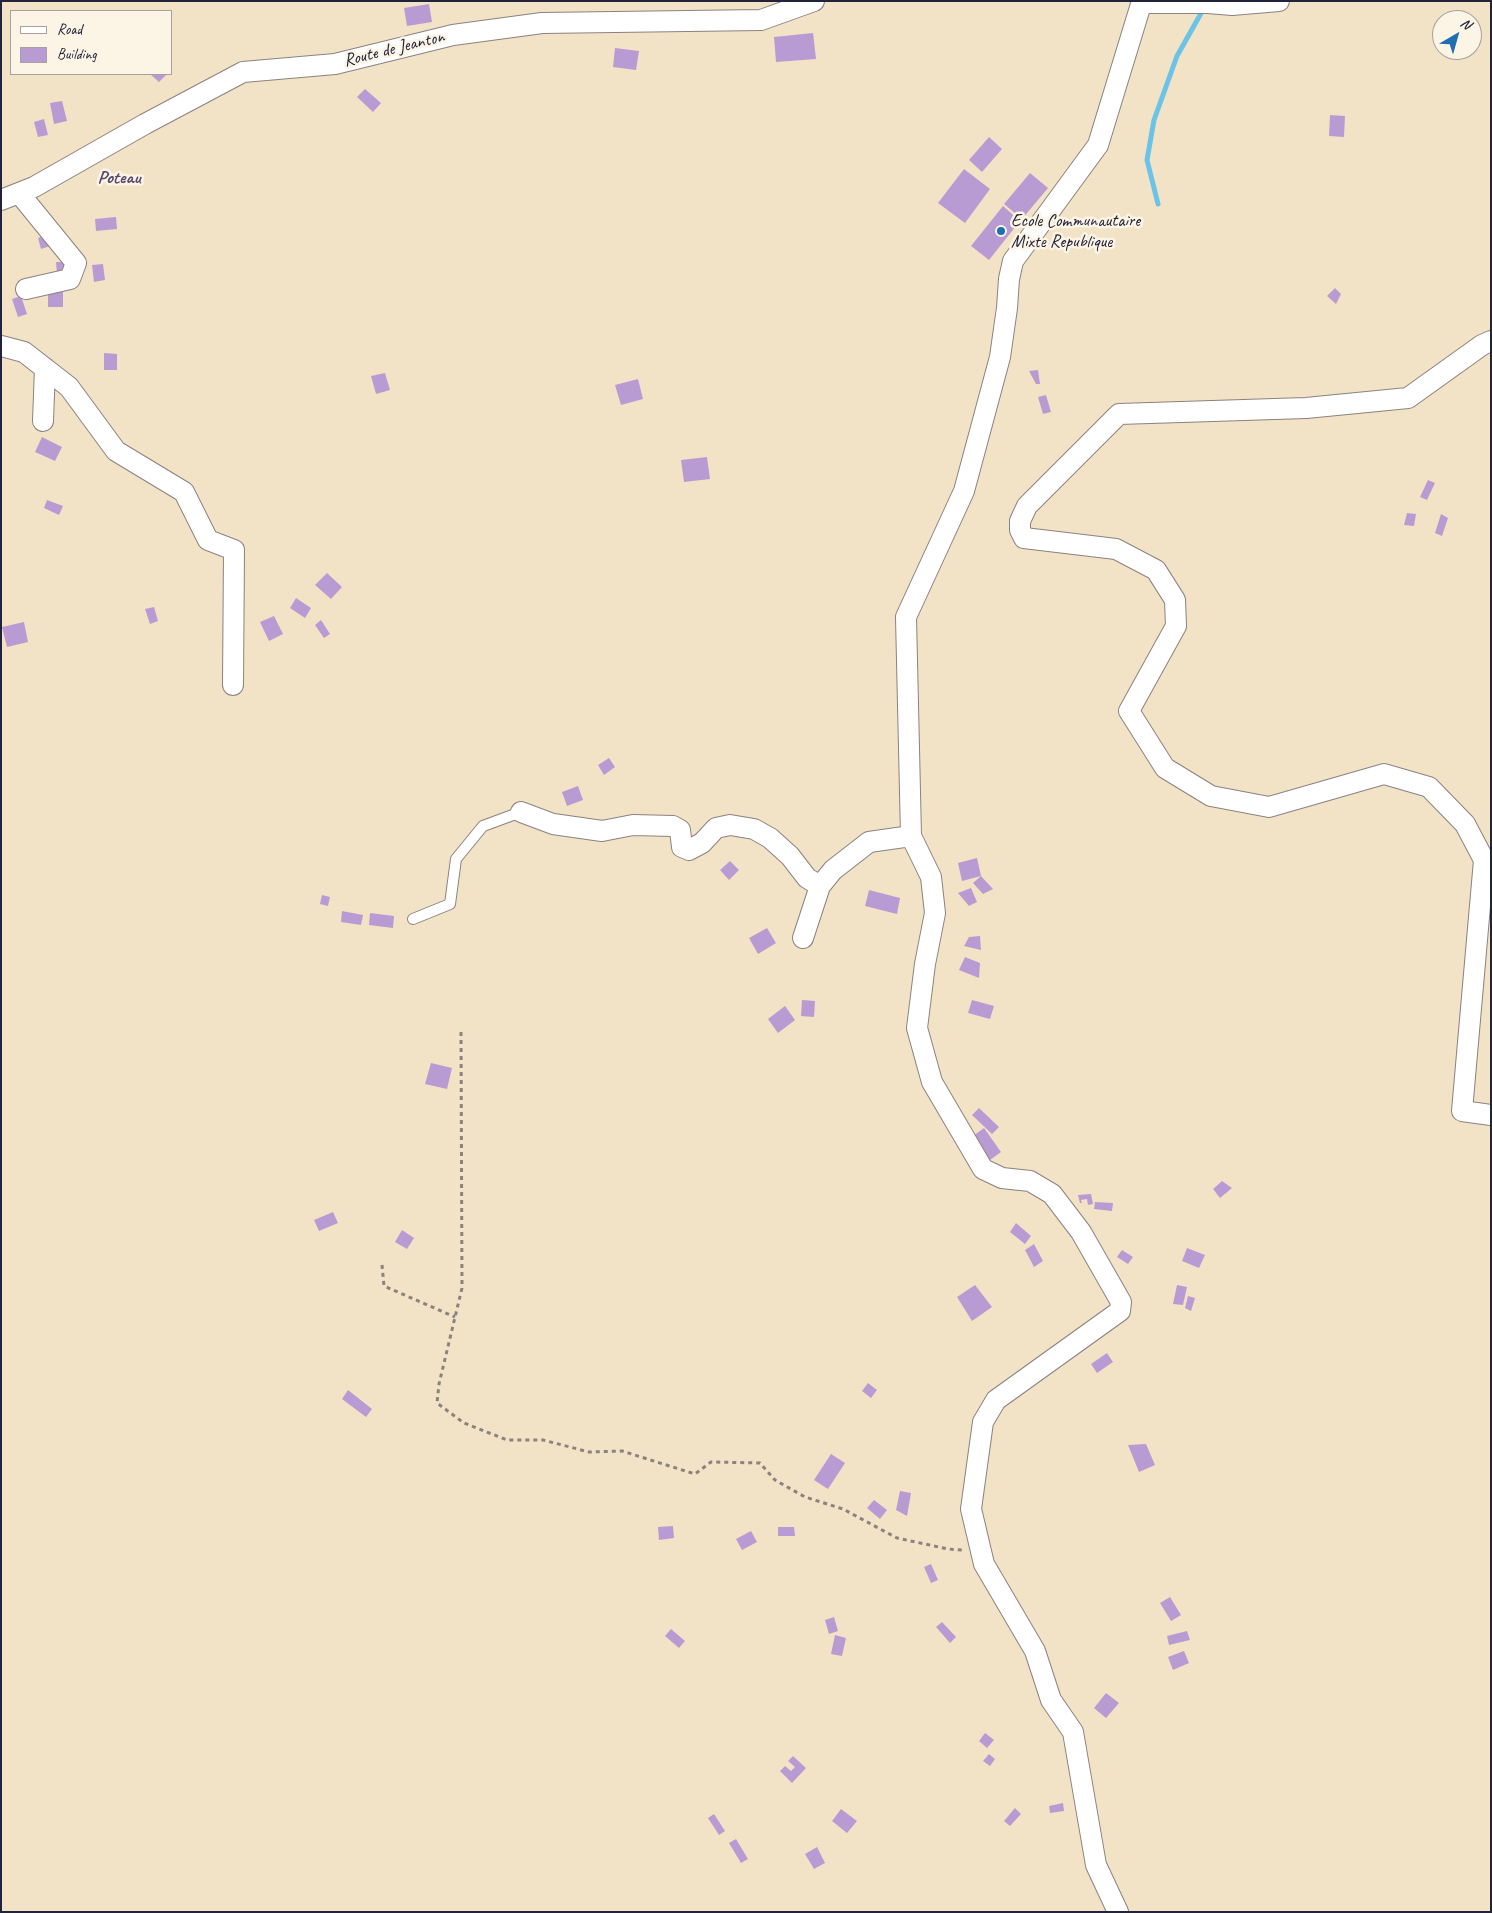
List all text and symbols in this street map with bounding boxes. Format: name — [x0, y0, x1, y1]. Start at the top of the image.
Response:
legend — [10, 10, 172, 75]
north arrow — [1432, 10, 1482, 60]
text: N — [1457, 14, 1475, 33]
text: Road — [57, 20, 82, 39]
street label: Route de Jeanton — [341, 26, 447, 72]
text: Building — [57, 45, 96, 64]
district label: Poteau — [98, 167, 140, 189]
place label: Ecole Communautaire Mixte Republique — [1011, 210, 1140, 252]
marker: Ecole Communautaire Mixte Republique — [995, 225, 1007, 237]

